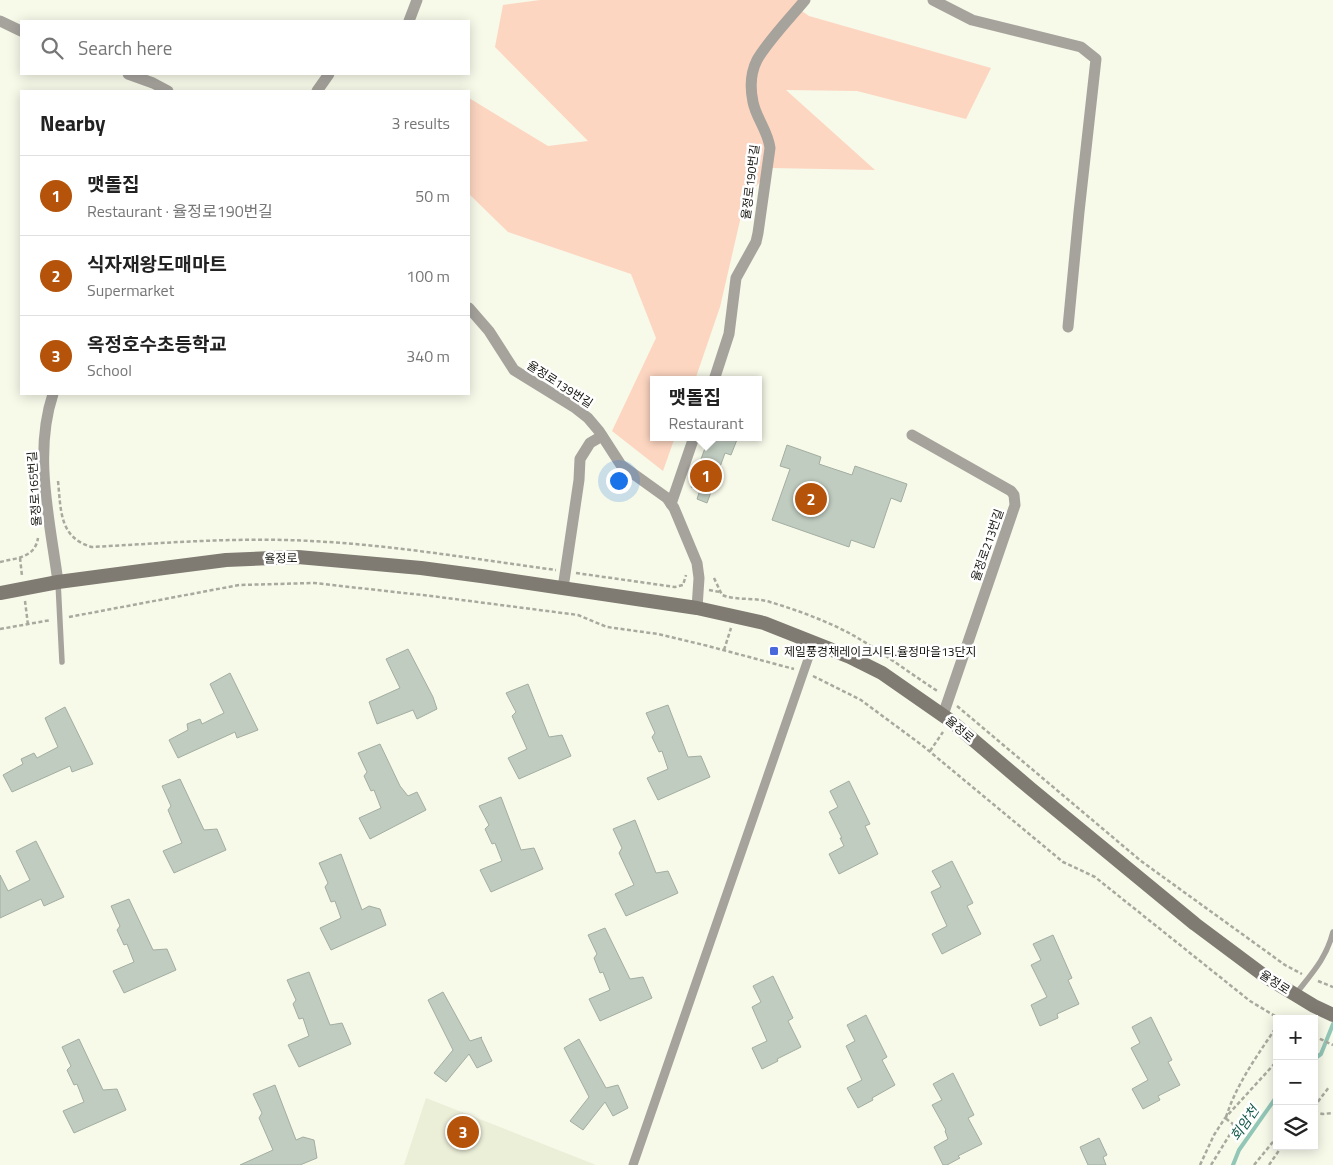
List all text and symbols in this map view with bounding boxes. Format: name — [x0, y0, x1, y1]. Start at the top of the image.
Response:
search box — [20, 20, 470, 75]
text: Search here — [78, 33, 172, 62]
icon: search — [38, 34, 66, 62]
text: Nearby — [40, 107, 105, 139]
text: 3 results — [391, 111, 450, 135]
street label: 율정로190번길 — [736, 143, 764, 221]
text: 맷돌집 — [87, 169, 139, 198]
text: 1 — [52, 184, 60, 208]
text: 50 m — [415, 184, 450, 208]
text: Restaurant · 율정로190번길 — [87, 199, 273, 223]
text: 식자재왕도매마트 — [87, 249, 227, 278]
text: 2 — [52, 264, 60, 288]
text: 100 m — [406, 264, 450, 288]
text: Supermarket — [87, 278, 174, 302]
text: 옥정호수초등학교 — [87, 329, 227, 358]
text: 3 — [52, 344, 60, 368]
text: 340 m — [406, 344, 450, 368]
street label: 율정로139번길 — [523, 356, 597, 412]
text: School — [87, 358, 132, 382]
popup — [650, 376, 762, 441]
text: 맷돌집 — [668, 382, 721, 411]
text: Restaurant — [668, 411, 744, 435]
street label: 율정로165번길 — [22, 451, 46, 527]
pin: 1 — [690, 457, 722, 495]
your location — [606, 468, 632, 494]
pin: 2 — [795, 480, 827, 518]
street label: 율정로213번길 — [966, 506, 1008, 584]
street label: 율정로 — [264, 548, 298, 568]
place label: 제일풍경채레이크시티.율정마을13단지 — [784, 642, 977, 661]
marker: 제일풍경채레이크시티.율정마을13단지 — [768, 645, 780, 657]
street label: 율정로 — [941, 711, 979, 747]
street label: 율정로 — [1256, 965, 1294, 999]
map controls — [1273, 1015, 1318, 1150]
button: + — [1273, 1015, 1318, 1060]
button: − — [1273, 1060, 1318, 1105]
water label: 회암천 — [1224, 1100, 1264, 1145]
button: layers — [1273, 1105, 1318, 1150]
pin: 3 — [447, 1113, 479, 1151]

